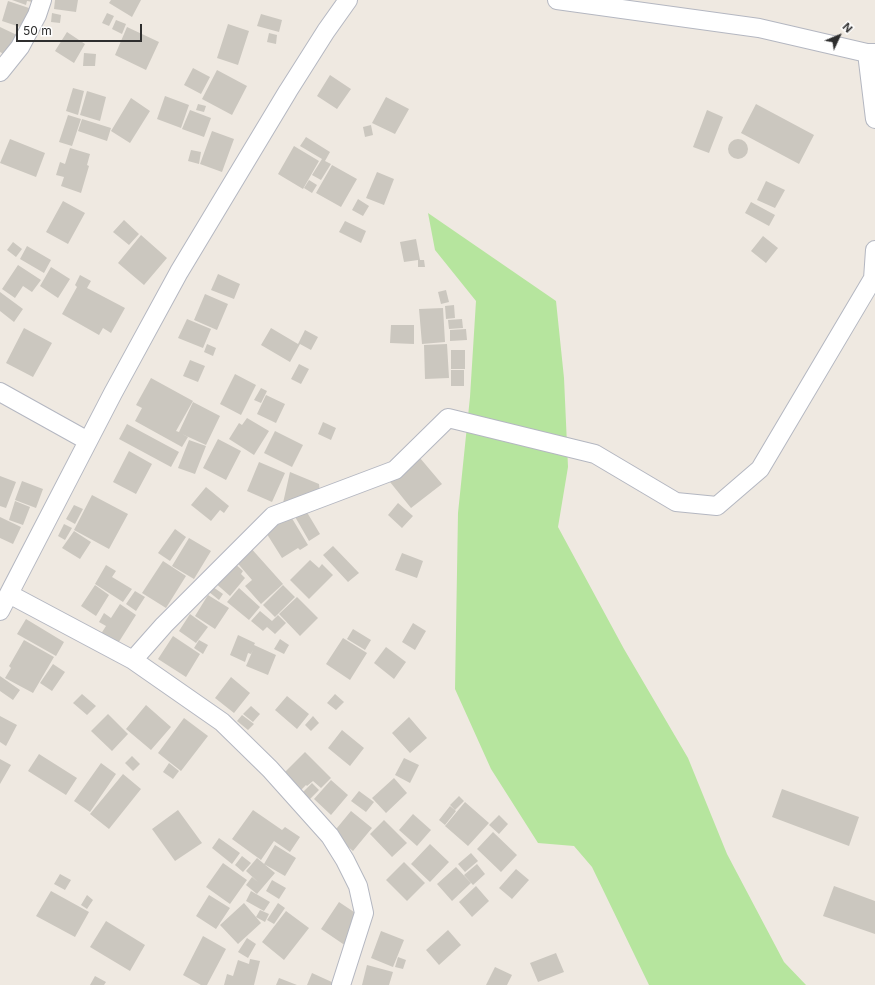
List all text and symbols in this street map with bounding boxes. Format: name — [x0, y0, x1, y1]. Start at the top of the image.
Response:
scale bar — [18, 16, 144, 42]
north arrow — [819, 16, 859, 56]
text: N — [840, 20, 856, 36]
text: 50 m — [23, 23, 52, 38]

